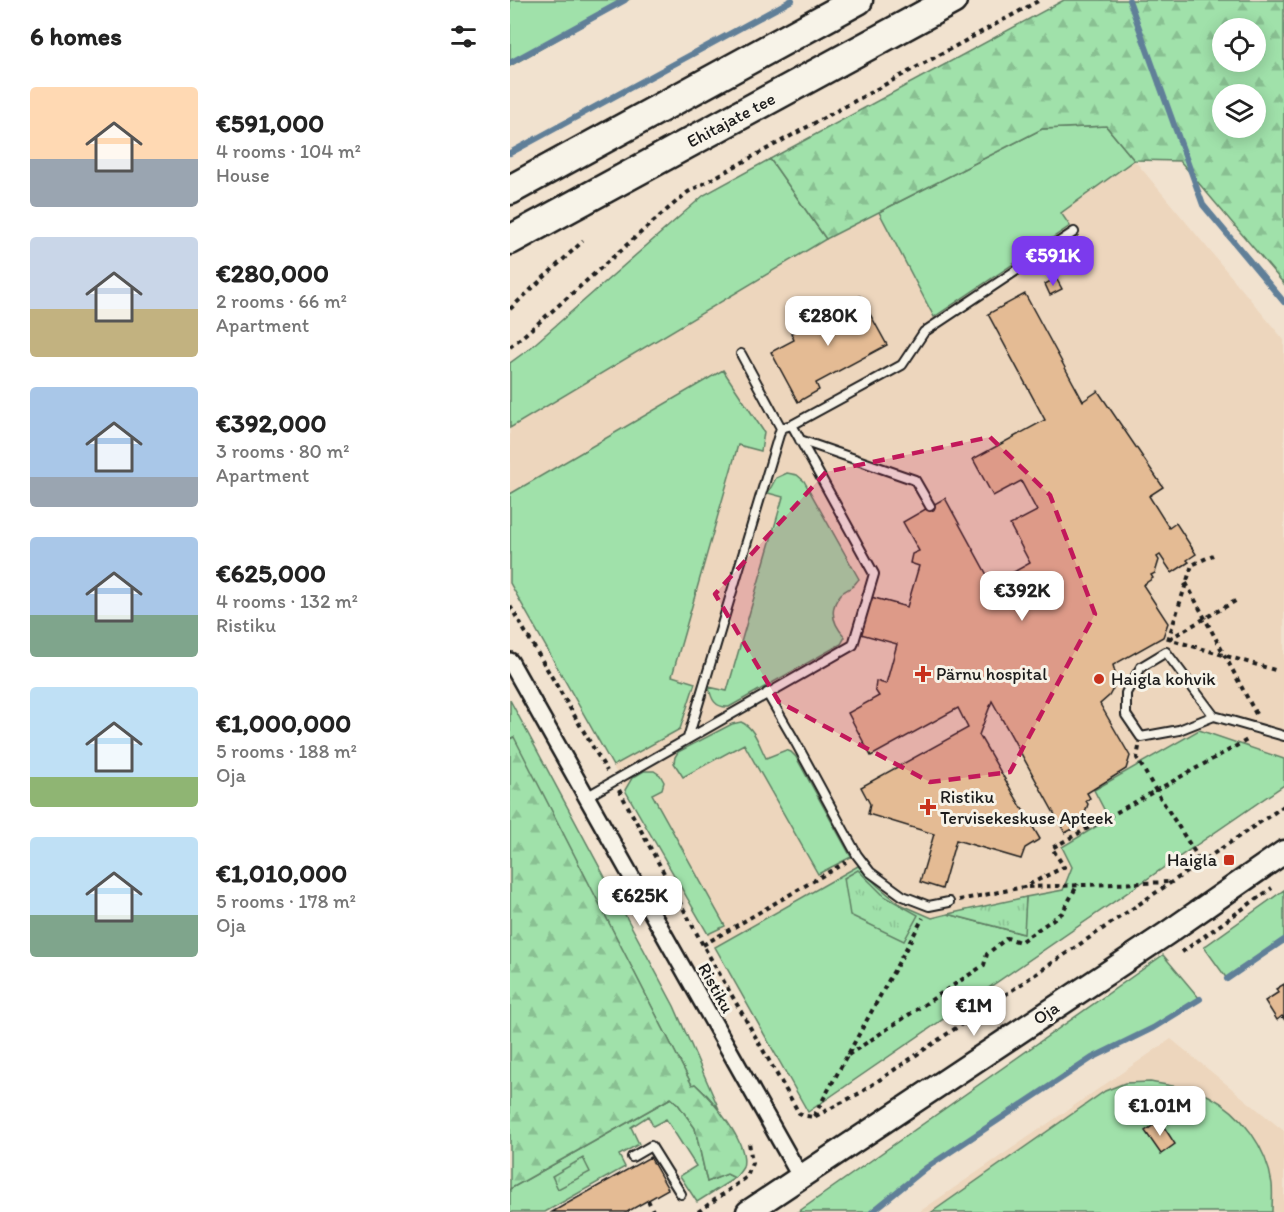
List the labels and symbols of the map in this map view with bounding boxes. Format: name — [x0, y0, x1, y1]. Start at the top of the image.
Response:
street label: Ehitajate tee — [683, 88, 779, 152]
pin: €591K — [1011, 236, 1095, 287]
pin: €280K — [786, 296, 870, 347]
pin: €392K — [980, 571, 1064, 622]
place label: Pärnu hospital — [936, 663, 1047, 685]
marker: Pärnu hospital — [914, 665, 932, 683]
place label: Haigla kohvik — [1111, 668, 1216, 690]
marker: Haigla kohvik — [1092, 672, 1106, 686]
place label: Ristiku Tervisekeskuse Apteek — [940, 786, 1114, 829]
marker: Ristiku Tervisekeskuse Apteek — [921, 800, 935, 814]
place label: Haigla — [1167, 849, 1218, 871]
marker: Haigla — [1222, 853, 1236, 867]
pin: €625K — [598, 876, 682, 927]
street label: Ristiku — [693, 959, 739, 1017]
pin: €1M — [945, 986, 1003, 1037]
street label: Oja — [1029, 996, 1064, 1030]
pin: €1.01M — [1111, 1086, 1209, 1137]

